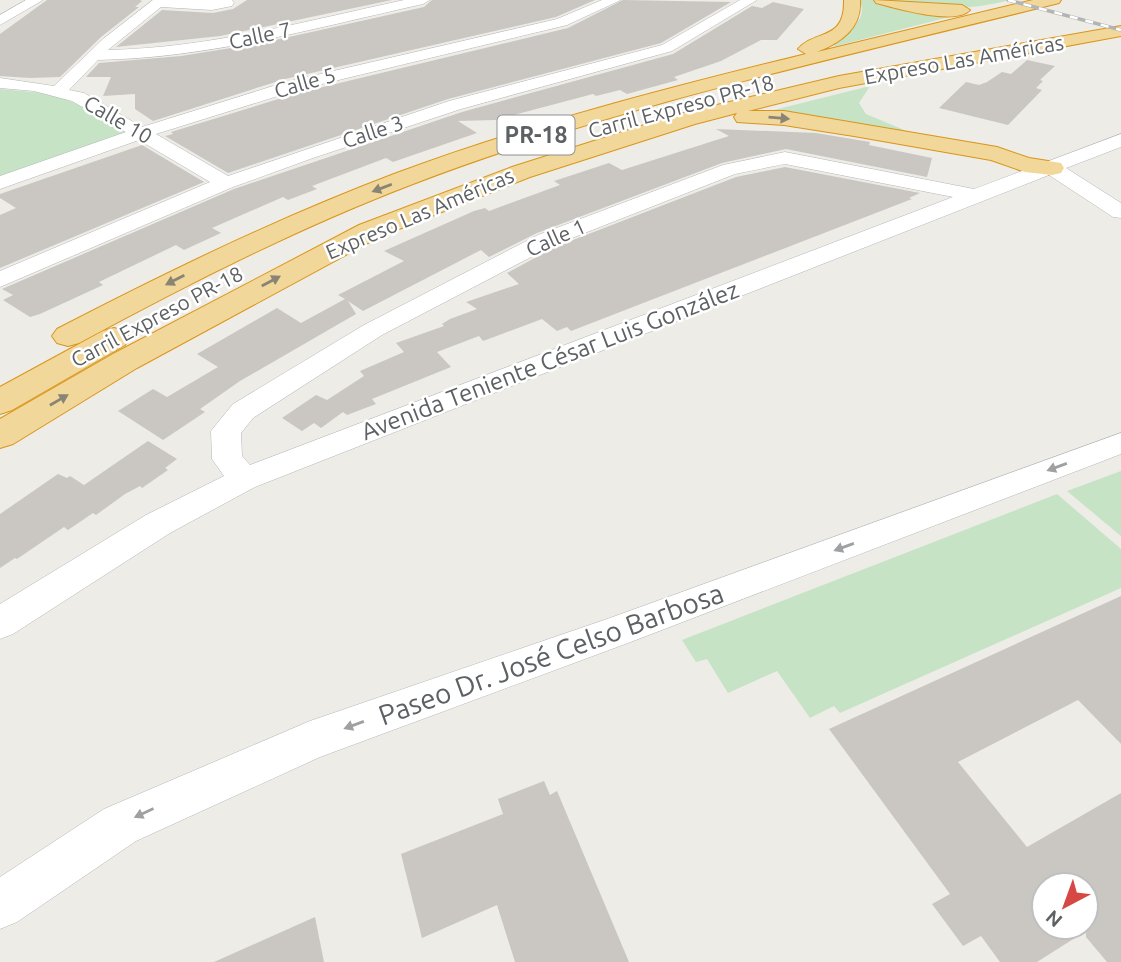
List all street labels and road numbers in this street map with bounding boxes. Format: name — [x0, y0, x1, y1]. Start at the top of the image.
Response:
street label: Calle 7 — [227, 17, 293, 53]
street label: Expreso Las Américas — [862, 30, 1065, 88]
street label: Calle 5 — [271, 62, 338, 102]
street label: Carril Expreso PR-18 — [585, 70, 776, 142]
street label: Calle 10 — [80, 90, 157, 148]
street label: Calle 3 — [339, 110, 406, 152]
road number: PR-18 — [498, 116, 574, 154]
street label: Expreso Las Américas — [322, 163, 517, 264]
street label: Calle 1 — [522, 213, 589, 261]
street label: Carril Expreso PR-18 — [67, 261, 246, 372]
street label: Avenida Teniente César Luis González — [357, 276, 742, 445]
street label: Paseo Dr. José Celso Barbosa — [374, 577, 728, 730]

